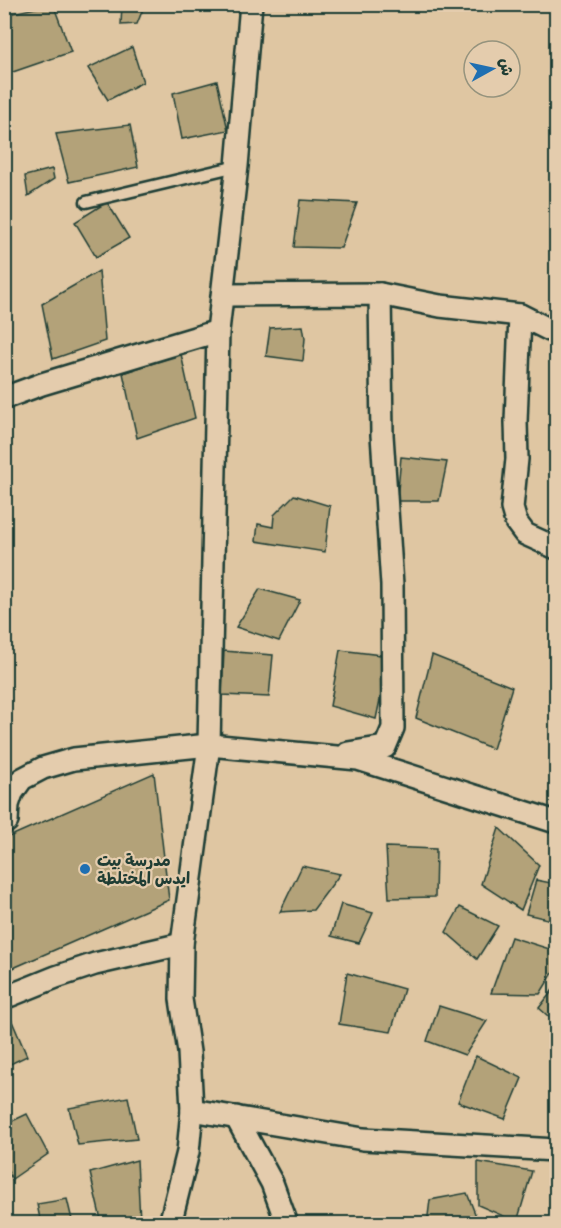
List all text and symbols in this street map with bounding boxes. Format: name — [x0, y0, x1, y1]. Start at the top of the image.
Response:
north arrow — [462, 39, 522, 99]
text: ش — [493, 57, 514, 77]
place label: مدرسة بيت ايدس المختلطة — [97, 853, 190, 891]
marker: مدرسة بيت ايدس المختلطة — [78, 862, 92, 876]

